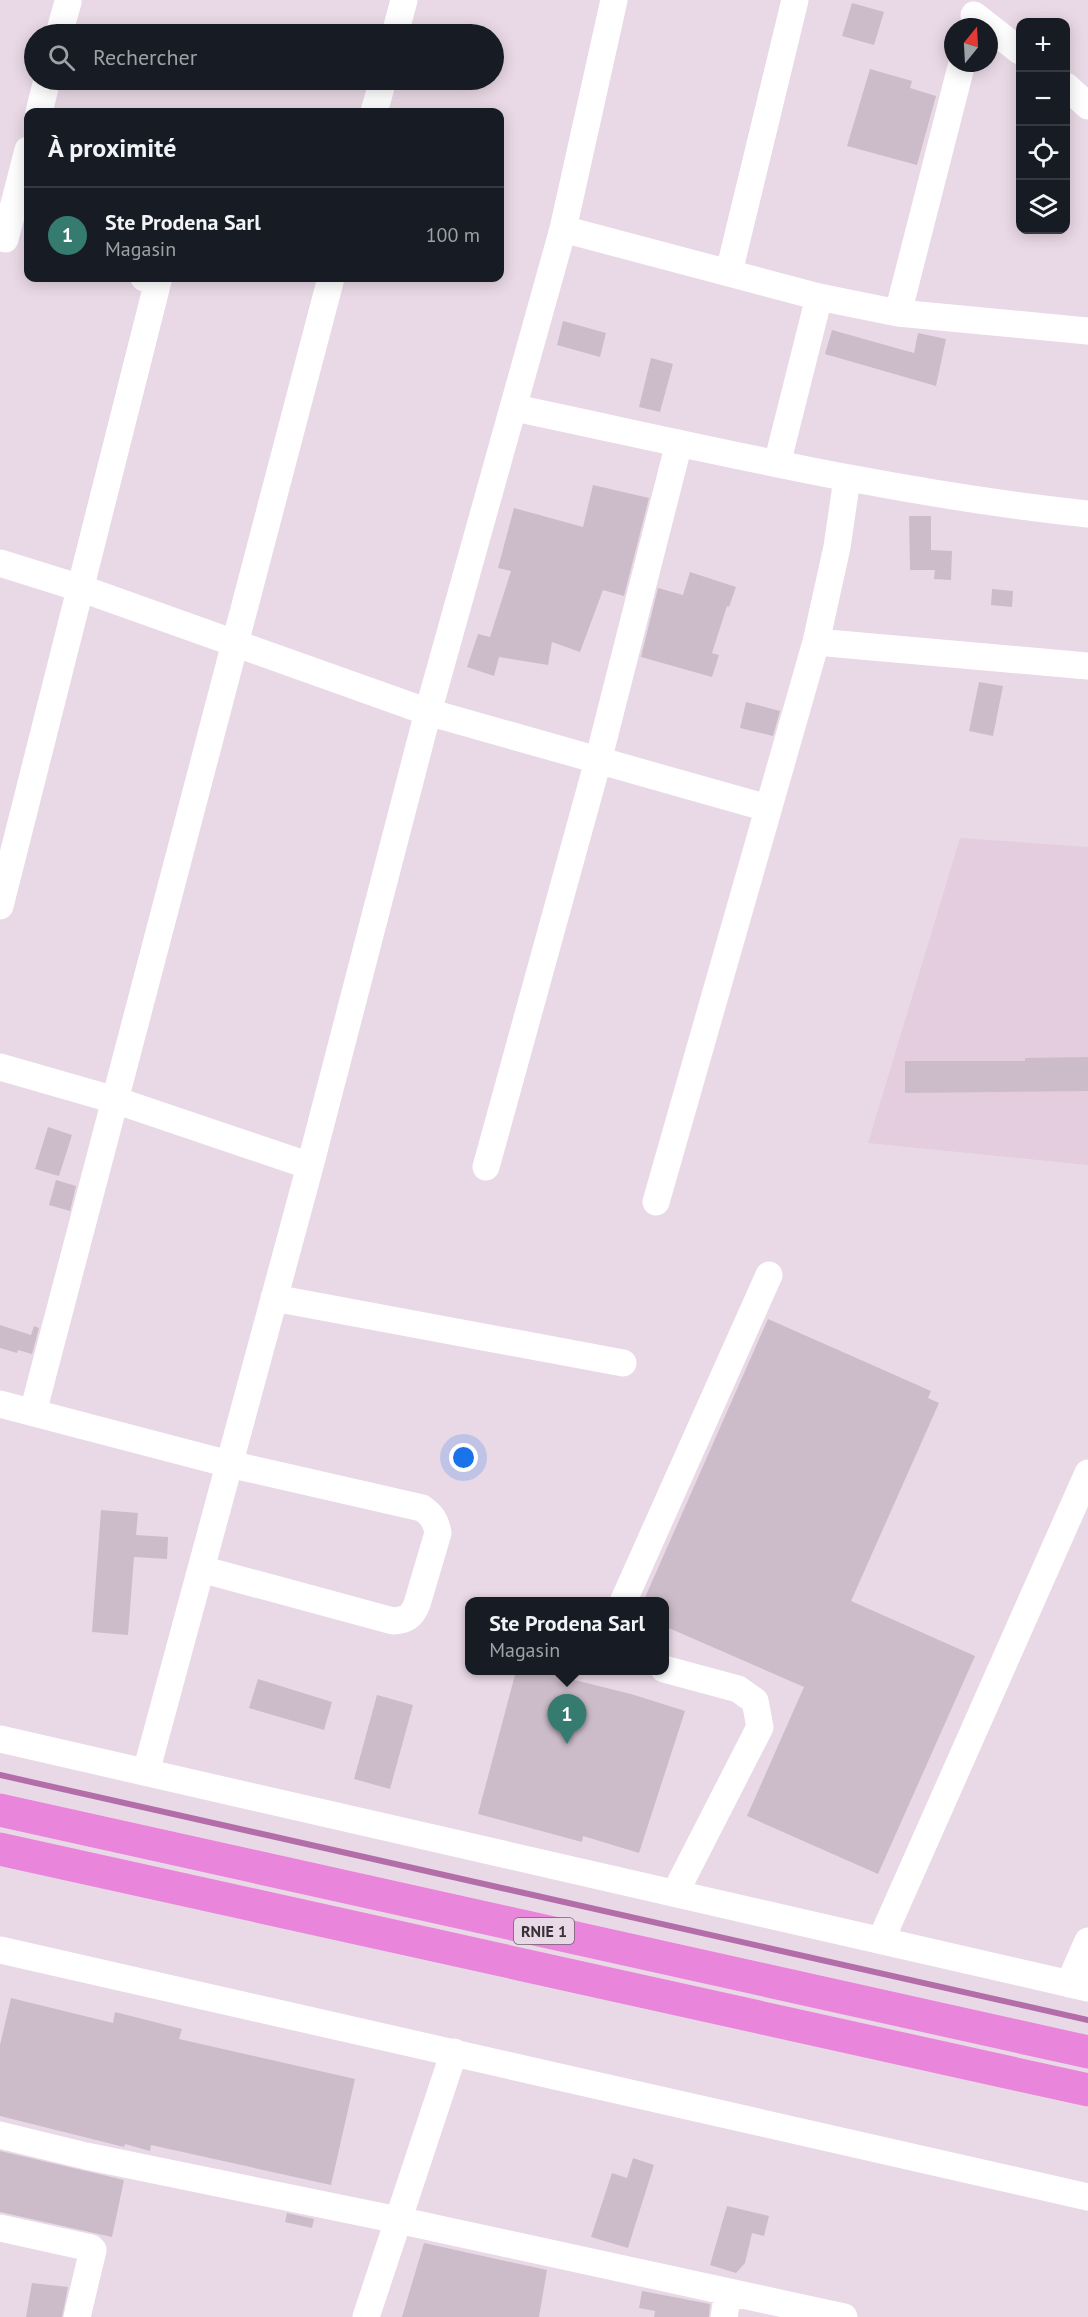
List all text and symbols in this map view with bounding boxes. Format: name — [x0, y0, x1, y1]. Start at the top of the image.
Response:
north arrow — [944, 18, 998, 72]
map controls — [1016, 18, 1070, 234]
button: + — [1016, 18, 1070, 72]
search box — [24, 24, 504, 90]
icon: search — [45, 41, 78, 74]
text: Rechercher — [93, 43, 197, 71]
button: − — [1016, 72, 1070, 126]
button: locate — [1016, 126, 1070, 180]
text: À proximité — [48, 131, 176, 164]
button: layers — [1016, 180, 1070, 234]
text: Ste Prodena Sarl — [105, 208, 261, 236]
text: 1 — [62, 222, 73, 248]
text: 100 m — [426, 222, 480, 248]
text: Magasin — [105, 236, 176, 262]
your location — [449, 1443, 478, 1472]
popup — [465, 1597, 669, 1675]
text: Ste Prodena Sarl — [489, 1609, 645, 1637]
text: Magasin — [489, 1637, 560, 1663]
pin: 1 — [548, 1694, 586, 1744]
road number: RNIE 1 — [514, 1918, 574, 1944]

